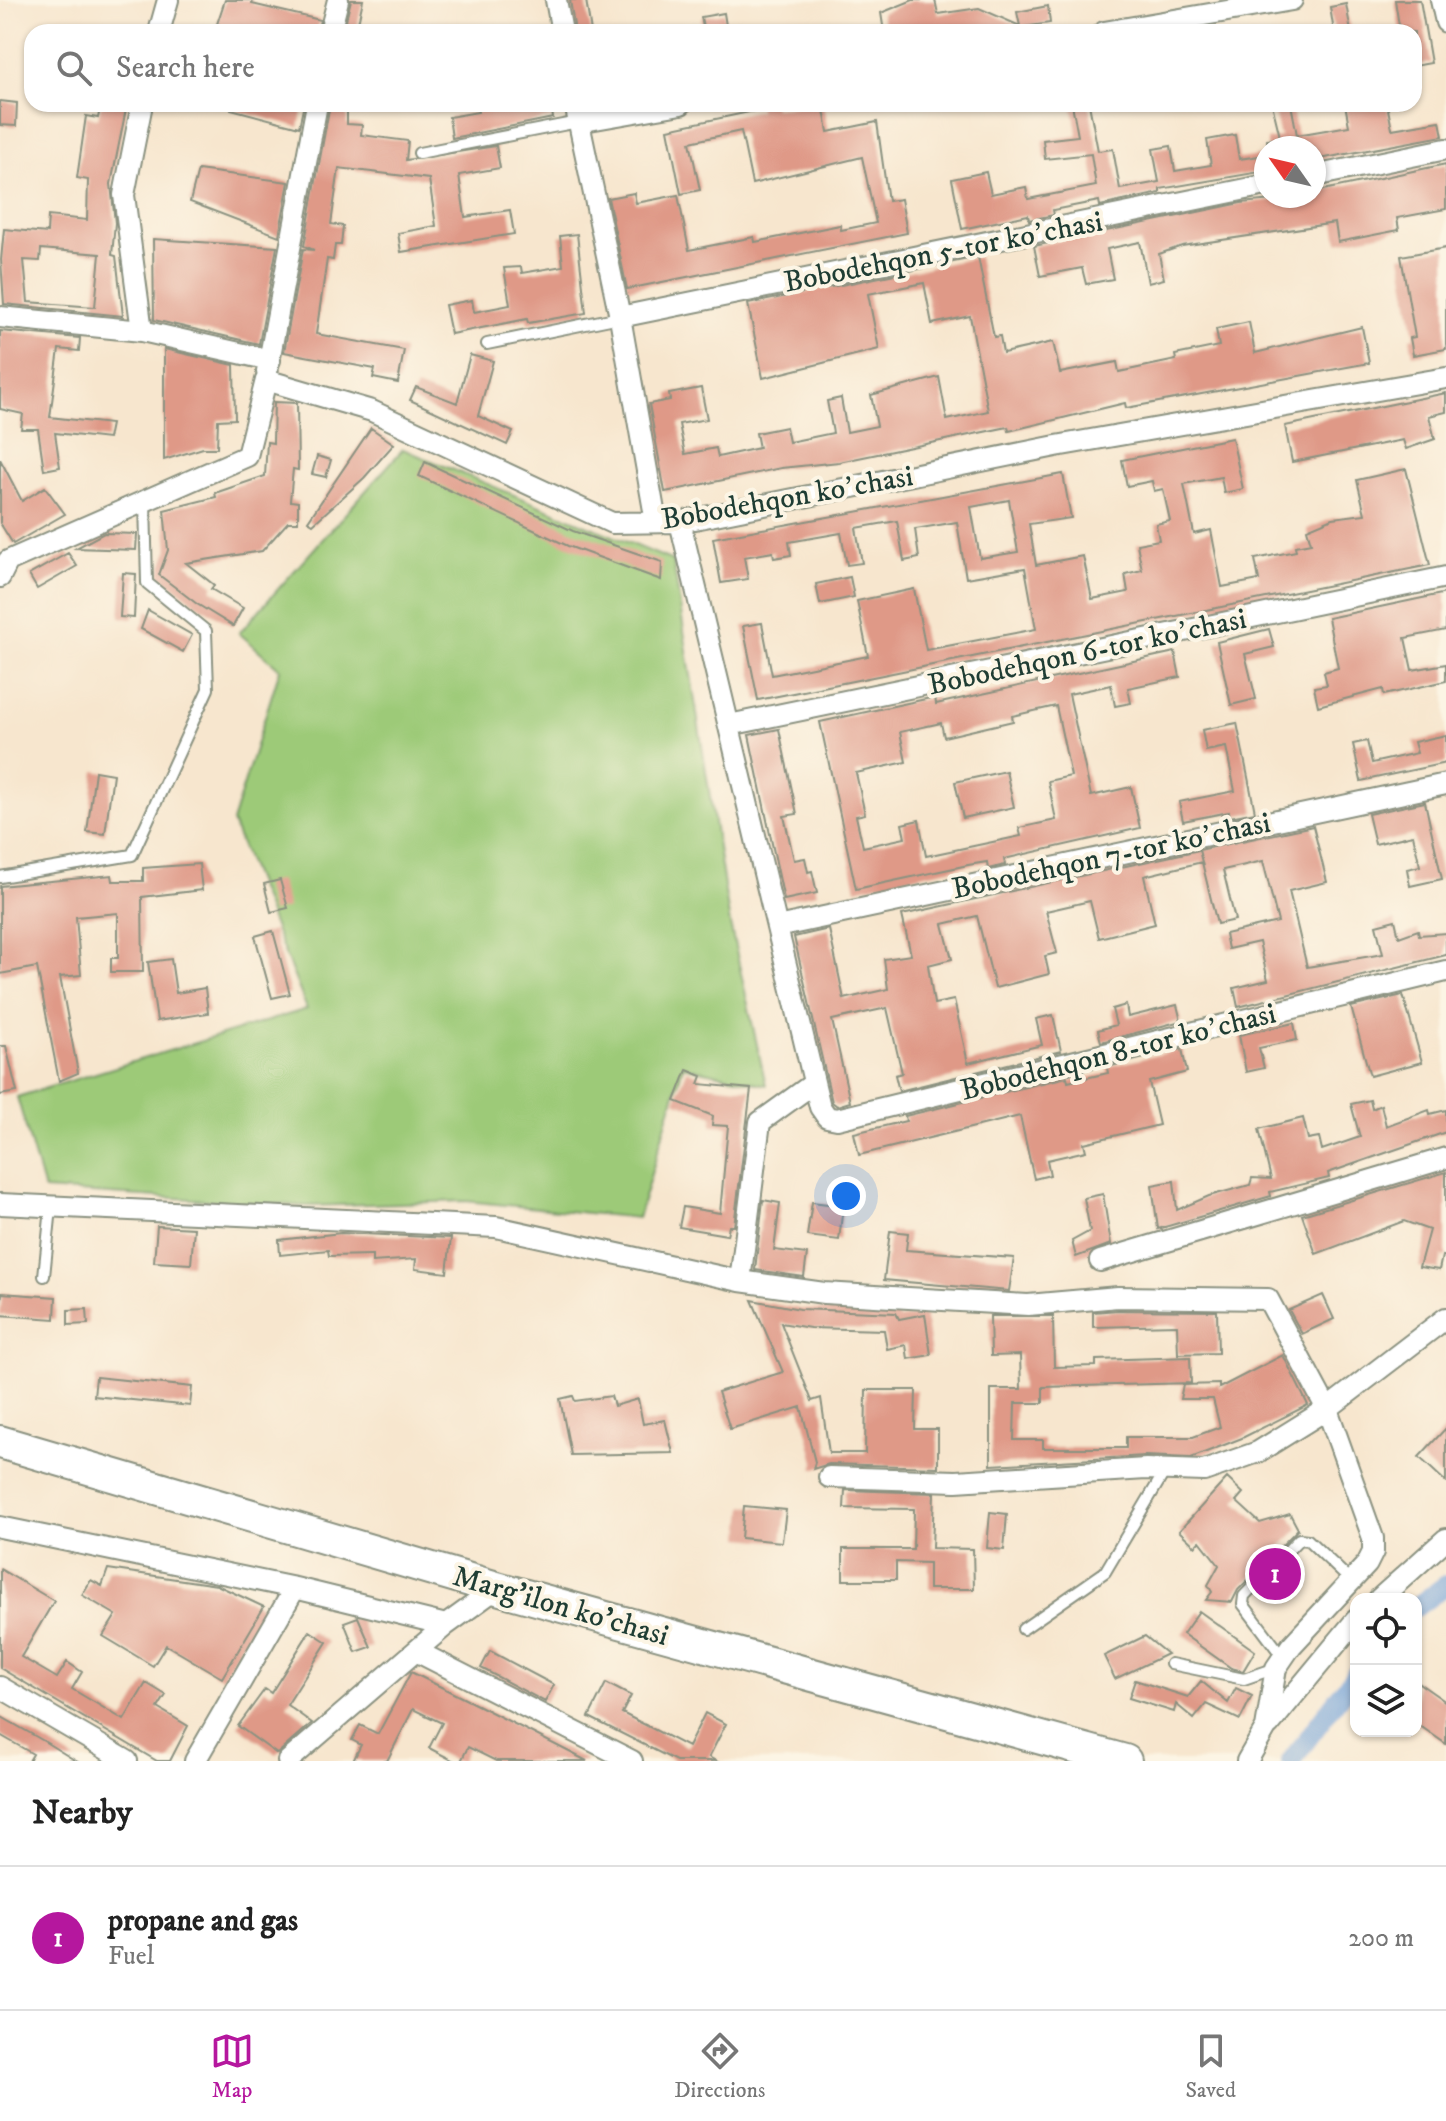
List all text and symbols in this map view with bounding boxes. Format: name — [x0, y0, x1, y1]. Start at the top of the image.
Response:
search box — [24, 24, 1422, 112]
icon: search — [52, 46, 96, 90]
text: Search here — [116, 50, 255, 87]
north arrow — [1254, 136, 1326, 208]
street label: Bobodehqon 5-tor koʼchasi — [781, 203, 1106, 302]
street label: Bobodehqon koʼchasi — [658, 458, 916, 539]
street label: Bobodehqon 6-tor koʼchasi — [925, 601, 1250, 704]
street label: Bobodehqon 7-tor koʼchasi — [949, 805, 1274, 908]
street label: Bobodehqon 8-tor koʼchasi — [957, 995, 1280, 1110]
your location — [826, 1176, 866, 1216]
pin: 1 — [1249, 1544, 1301, 1604]
street label: Marg'ilon ko'chasi — [448, 1558, 673, 1655]
map controls — [1350, 1593, 1422, 1737]
button: locate — [1350, 1593, 1422, 1665]
button: layers — [1350, 1665, 1422, 1737]
text: Nearby — [32, 1792, 133, 1834]
text: propane and gas — [108, 1903, 298, 1940]
text: 1 — [53, 1922, 63, 1955]
text: 200 m — [1348, 1922, 1414, 1955]
text: Fuel — [108, 1940, 154, 1973]
tab: Map — [210, 2029, 254, 2104]
tab: Directions — [674, 2029, 765, 2104]
tab: Saved — [1185, 2029, 1236, 2104]

